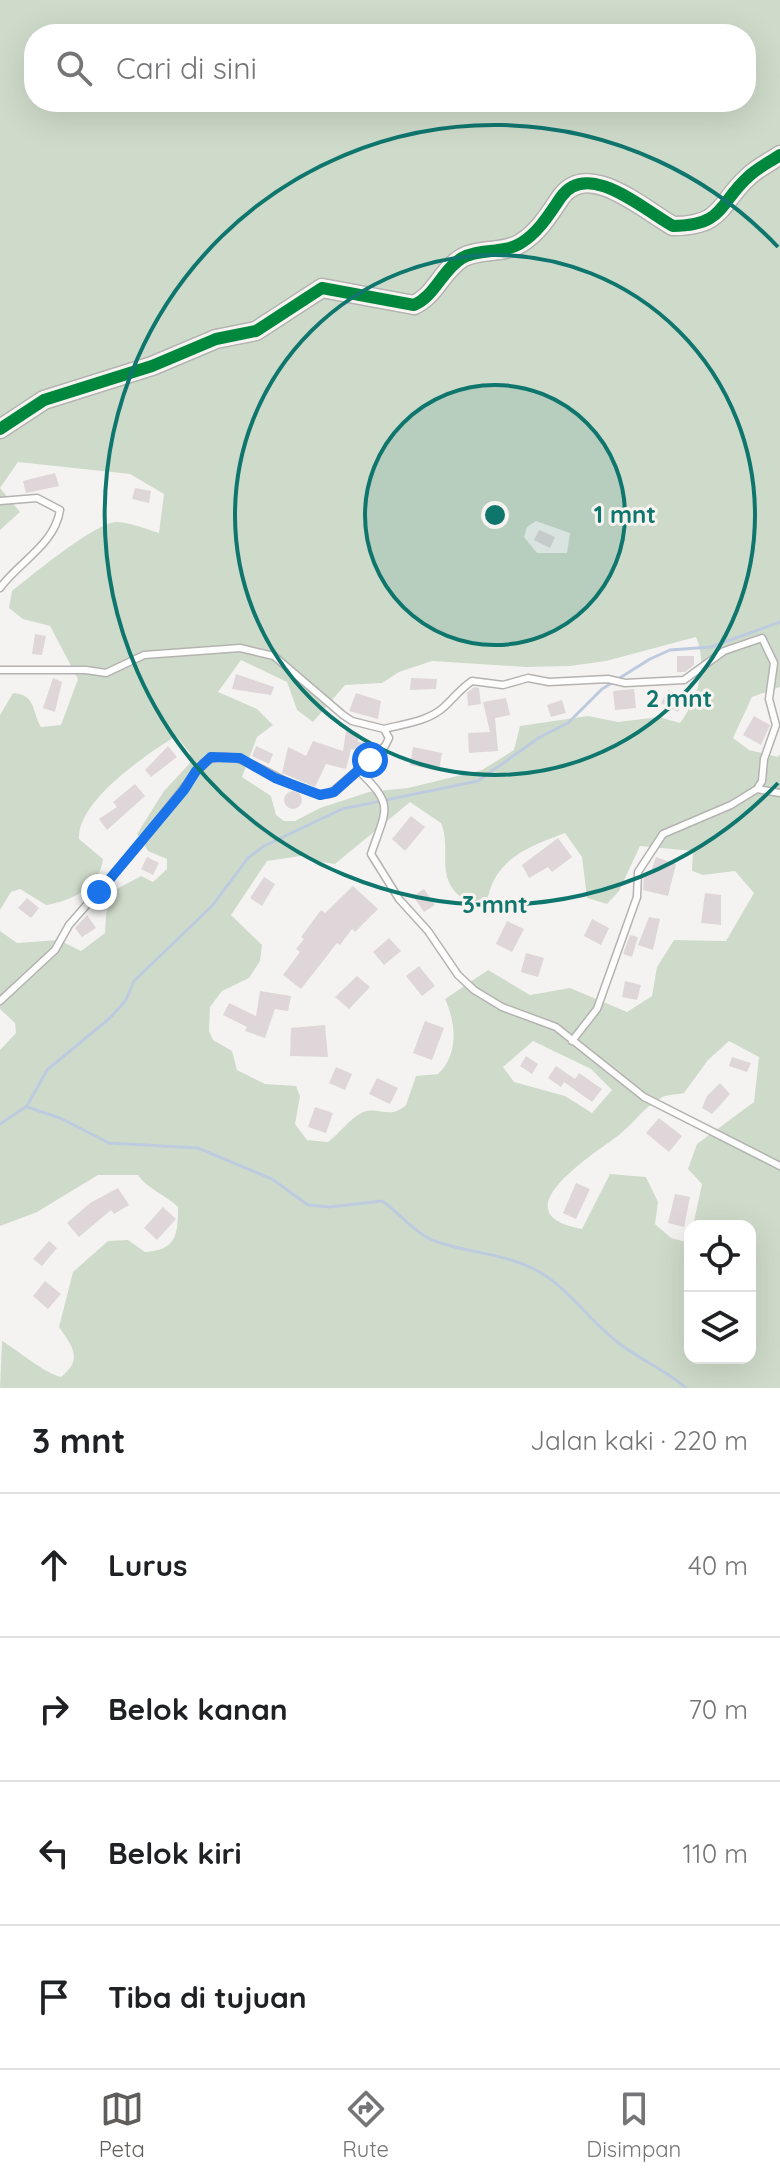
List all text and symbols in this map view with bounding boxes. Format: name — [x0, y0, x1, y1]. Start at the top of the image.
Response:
search box — [24, 24, 756, 112]
icon: search — [52, 46, 96, 90]
text: Cari di sini — [116, 49, 257, 87]
text: 1 mnt — [594, 499, 656, 529]
centre of rings — [481, 501, 509, 529]
text: 2 mnt — [646, 683, 712, 713]
route start — [352, 742, 388, 778]
route end — [81, 874, 117, 910]
text: 3 mnt — [462, 889, 528, 919]
map controls — [684, 1220, 756, 1364]
button: locate — [684, 1220, 756, 1292]
button: layers — [684, 1292, 756, 1364]
text: 3 mnt — [32, 1419, 125, 1462]
text: Jalan kaki · 220 m — [530, 1424, 748, 1457]
icon: ahead — [32, 1543, 76, 1587]
text: Lurus — [108, 1546, 188, 1584]
text: 40 m — [688, 1549, 748, 1582]
icon: right — [32, 1687, 76, 1731]
text: Belok kanan — [108, 1690, 288, 1728]
text: 70 m — [688, 1693, 748, 1726]
icon: left — [32, 1831, 76, 1875]
text: Belok kiri — [108, 1834, 242, 1872]
text: 110 m — [682, 1837, 748, 1870]
icon: arrive — [32, 1975, 76, 2019]
text: Tiba di tujuan — [108, 1978, 307, 2016]
tab: Peta — [99, 2087, 145, 2163]
tab: Rute — [342, 2087, 389, 2163]
tab: Disimpan — [586, 2087, 681, 2163]

